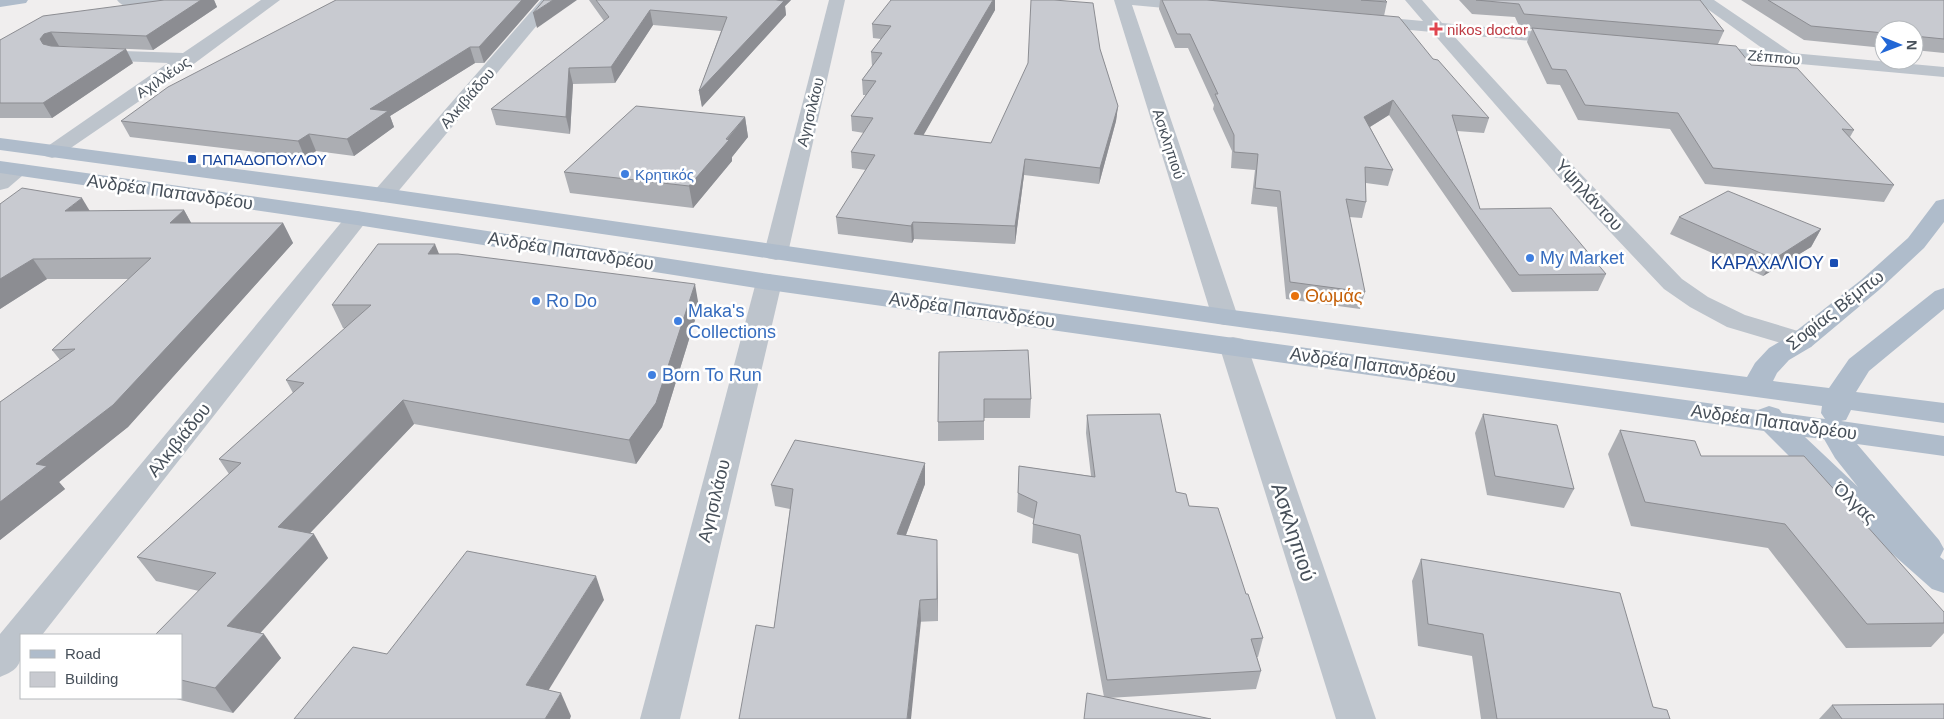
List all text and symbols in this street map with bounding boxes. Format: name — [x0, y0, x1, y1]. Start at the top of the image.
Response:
north arrow — [1874, 20, 1924, 70]
place label: nikos doctor — [1447, 21, 1528, 38]
marker: nikos doctor — [1429, 22, 1443, 36]
text: N — [1904, 40, 1920, 50]
street label: Ζέππου — [1747, 46, 1801, 68]
street label: Αχιλλέως — [133, 53, 193, 101]
street label: Αλκιβιάδου — [436, 65, 498, 131]
street label: Αγησιλάου — [793, 76, 827, 148]
street label: Ασκληπιού — [1150, 107, 1188, 181]
place label: ΠΑΠΑΔΟΠΟΥΛΟΥ — [202, 151, 327, 168]
marker: ΠΑΠΑΔΟΠΟΥΛΟΥ — [186, 153, 198, 165]
street label: Υψηλάντου — [1551, 155, 1627, 235]
place label: Κρητικός — [635, 166, 694, 183]
marker: Κρητικός — [619, 168, 631, 180]
street label: Ανδρέα Παπανδρέου — [86, 170, 254, 214]
street label: Ανδρέα Παπανδρέου — [487, 228, 655, 274]
place label: My Market — [1540, 248, 1624, 268]
marker: My Market — [1524, 252, 1536, 264]
place label: ΚΑΡΑΧΑΛΙΟΥ — [1711, 253, 1824, 273]
marker: ΚΑΡΑΧΑΛΙΟΥ — [1828, 257, 1840, 269]
street label: Σοφίας Βέμπω — [1783, 266, 1887, 354]
place label: Θωμάς — [1305, 286, 1363, 306]
street label: Ανδρέα Παπανδρέου — [888, 288, 1056, 332]
marker: Θωμάς — [1289, 290, 1301, 302]
place label: Ro Do — [546, 291, 597, 311]
marker: Ro Do — [530, 295, 542, 307]
place label: Maka's Collections — [688, 301, 776, 342]
marker: Maka's Collections — [672, 315, 684, 327]
street label: Ανδρέα Παπανδρέου — [1289, 343, 1457, 387]
place label: Born To Run — [662, 365, 762, 385]
marker: Born To Run — [646, 369, 658, 381]
street label: Αλκιβιάδου — [143, 399, 215, 481]
street label: Ανδρέα Παπανδρέου — [1690, 400, 1858, 444]
street label: Αγησιλάου — [694, 457, 734, 545]
street label: Όλγας — [1829, 478, 1881, 528]
street label: Ασκληπιού — [1267, 480, 1321, 584]
legend — [20, 634, 182, 699]
text: Road — [65, 645, 101, 662]
text: Building — [65, 670, 118, 687]

